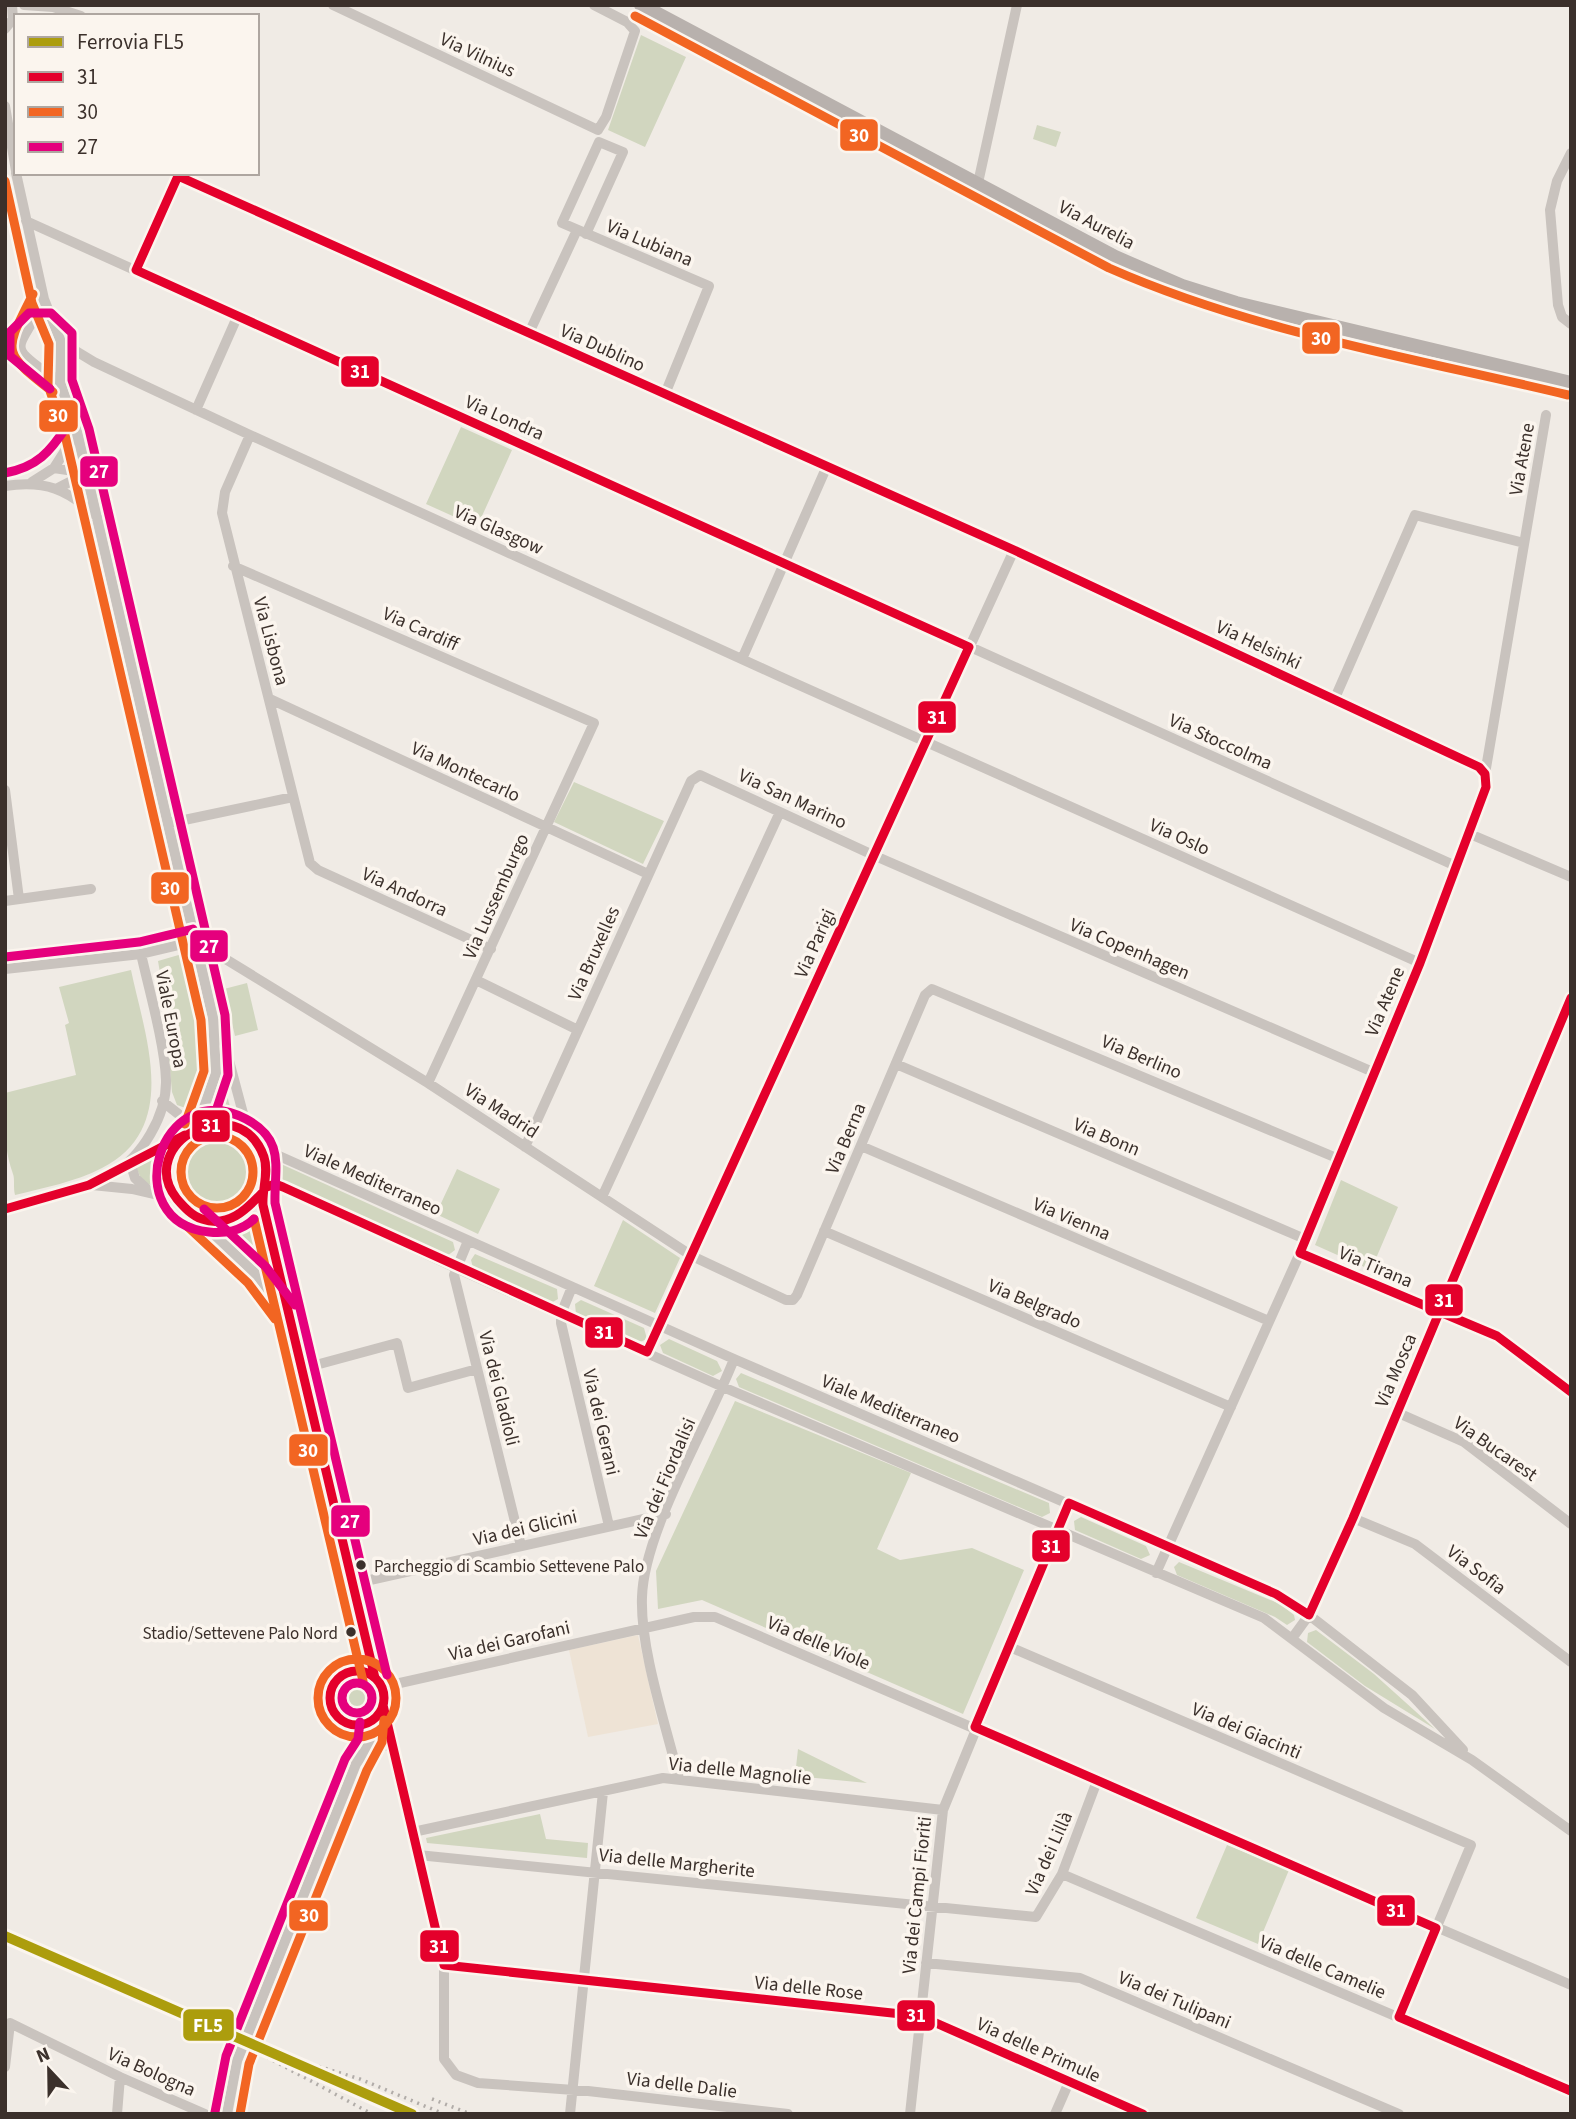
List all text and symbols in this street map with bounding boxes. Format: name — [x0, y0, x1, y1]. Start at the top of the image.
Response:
legend — [14, 14, 259, 175]
street label: Via Vilnius — [435, 26, 520, 85]
text: Ferrovia FL5 — [77, 27, 184, 57]
text: 31 — [77, 62, 98, 92]
text: 30 — [77, 97, 98, 127]
line badge: 30 — [839, 118, 879, 152]
text: 30 — [849, 123, 869, 150]
text: 27 — [77, 132, 98, 162]
street label: Via Aurelia — [1053, 194, 1139, 257]
street label: Via Lubiana — [602, 213, 697, 274]
street label: Via Dublino — [556, 318, 649, 379]
line badge: 30 — [1301, 321, 1341, 355]
text: 30 — [1311, 326, 1331, 353]
line badge: 31 — [340, 355, 380, 388]
text: 31 — [350, 359, 370, 386]
street label: Via Londra — [461, 389, 548, 448]
line badge: 30 — [38, 399, 79, 433]
text: 30 — [48, 403, 68, 430]
street label: Via Atene — [1503, 421, 1542, 498]
line badge: 27 — [79, 455, 119, 488]
text: 27 — [89, 459, 109, 486]
street label: Via Glasgow — [449, 499, 548, 562]
street label: Via Lisbona — [246, 594, 295, 689]
street label: Via Cardiff — [378, 601, 464, 659]
street label: Via Helsinki — [1211, 614, 1306, 677]
line badge: 31 — [917, 700, 957, 734]
text: 31 — [927, 705, 947, 732]
street label: Via Stoccolma — [1164, 707, 1277, 777]
street label: Via Montecarlo — [406, 735, 524, 809]
street label: Via San Marino — [734, 762, 851, 836]
street label: Via Oslo — [1145, 812, 1214, 863]
street label: Via Lussemburgo — [457, 829, 536, 964]
street label: Via Andorra — [357, 861, 452, 924]
line badge: 30 — [150, 871, 190, 905]
text: 30 — [160, 876, 180, 903]
street label: Via Bruxelles — [562, 902, 627, 1005]
street label: Via Parigi — [788, 905, 843, 982]
street label: Via Copenhagen — [1065, 912, 1194, 987]
line badge: 27 — [189, 929, 229, 963]
text: 27 — [199, 934, 219, 961]
street label: Via Atene — [1359, 963, 1412, 1041]
street label: Viale Europa — [148, 968, 193, 1070]
street label: Via Berlino — [1097, 1028, 1186, 1086]
street label: Via Madrid — [459, 1077, 544, 1145]
street label: Via Berna — [819, 1099, 873, 1178]
line badge: 31 — [191, 1109, 231, 1143]
street label: Via Bonn — [1069, 1111, 1144, 1164]
text: 31 — [201, 1113, 221, 1140]
street label: Viale Mediterraneo — [299, 1138, 446, 1223]
street label: Via Vienna — [1028, 1191, 1114, 1248]
street label: Via Tirana — [1334, 1240, 1417, 1295]
street label: Via Belgrado — [983, 1273, 1085, 1336]
line badge: 31 — [1424, 1283, 1464, 1317]
text: 31 — [1434, 1288, 1454, 1315]
line badge: 31 — [584, 1316, 624, 1349]
text: 31 — [594, 1320, 614, 1347]
street label: Via dei Gladioli — [471, 1328, 526, 1449]
street label: Via Mosca — [1369, 1329, 1424, 1412]
street label: Via dei Gerani — [575, 1367, 626, 1478]
street label: Viale Mediterraneo — [817, 1368, 964, 1451]
street label: Via Bucarest — [1448, 1410, 1543, 1488]
street label: Via dei Fiordalisi — [628, 1414, 703, 1543]
line badge: 30 — [288, 1433, 329, 1467]
text: 30 — [298, 1438, 318, 1465]
street label: Via dei Glicini — [471, 1503, 580, 1554]
line badge: 27 — [330, 1504, 371, 1538]
text: 27 — [340, 1509, 360, 1536]
line badge: 31 — [1031, 1529, 1071, 1563]
text: 31 — [1041, 1534, 1061, 1561]
street label: Via Sofia — [1441, 1539, 1511, 1601]
place label: Parcheggio di Scambio Settevene Palo — [374, 1555, 644, 1579]
marker: Parcheggio di Scambio Settevene Palo — [354, 1558, 368, 1572]
street label: Via delle Viole — [763, 1610, 874, 1677]
street label: Via dei Garofani — [446, 1614, 573, 1669]
place label: Stadio/Settevene Palo Nord — [143, 1622, 338, 1646]
marker: Stadio/Settevene Palo Nord — [344, 1625, 358, 1639]
street label: Via dei Giacinti — [1187, 1696, 1306, 1767]
street label: Via delle Magnolie — [667, 1751, 813, 1792]
street label: Via dei Lillà — [1019, 1807, 1080, 1900]
street label: Via dei Campi Fioriti — [896, 1815, 939, 1975]
street label: Via delle Margherite — [598, 1842, 756, 1885]
line badge: 31 — [1376, 1894, 1416, 1927]
text: 31 — [1386, 1898, 1406, 1925]
line badge: 30 — [288, 1899, 329, 1932]
text: 30 — [299, 1903, 319, 1930]
line badge: 31 — [419, 1929, 460, 1963]
street label: Via delle Camelie — [1255, 1929, 1390, 2006]
text: 31 — [429, 1934, 449, 1961]
street label: Via dei Tulipani — [1114, 1964, 1235, 2036]
street label: Via delle Rose — [753, 1969, 864, 2008]
line badge: 31 — [896, 1999, 936, 2032]
text: 31 — [906, 2003, 926, 2030]
line badge: FL5 — [182, 2008, 235, 2042]
street label: Via delle Primule — [972, 2011, 1105, 2090]
text: FL5 — [193, 2013, 223, 2040]
north arrow — [14, 2035, 84, 2105]
text: N — [32, 2041, 54, 2071]
street label: Via Bologna — [103, 2041, 200, 2104]
street label: Via delle Dalie — [625, 2065, 739, 2106]

